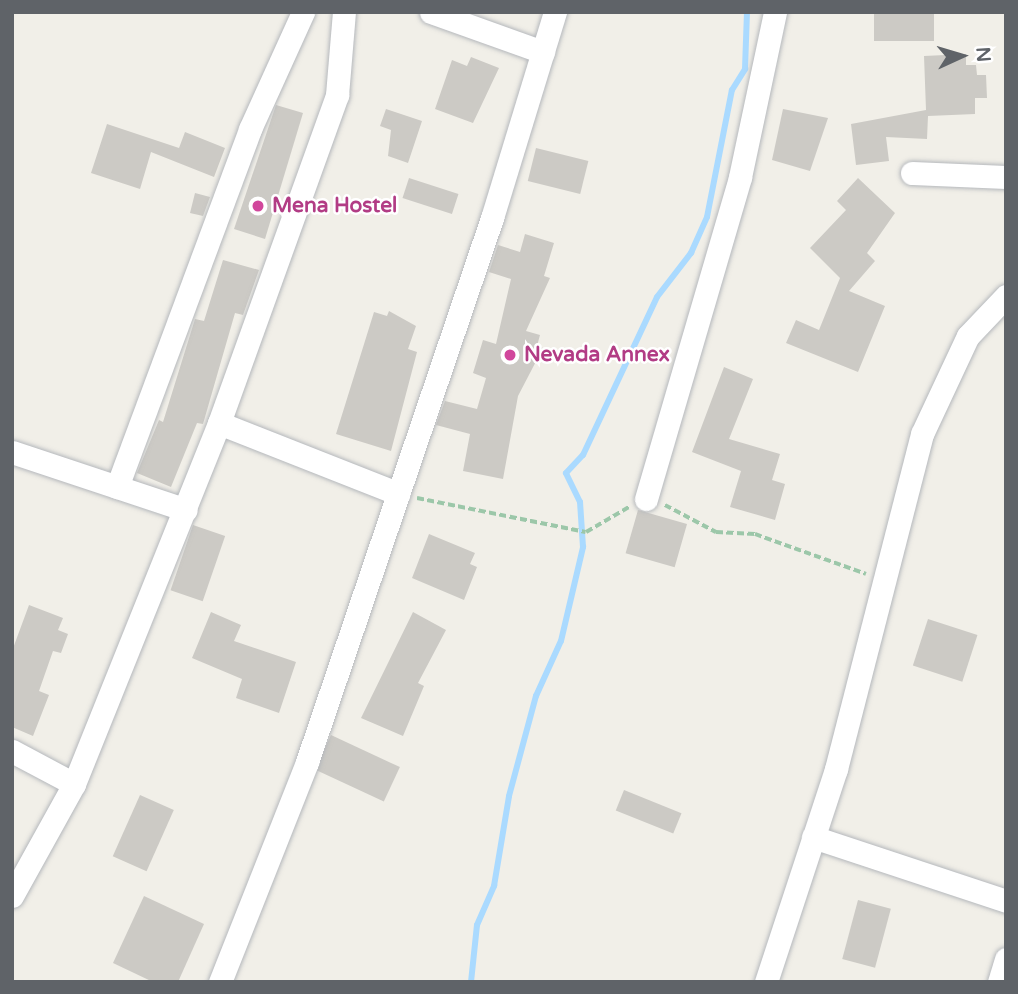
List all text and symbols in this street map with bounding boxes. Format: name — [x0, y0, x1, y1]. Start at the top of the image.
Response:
north arrow — [927, 21, 997, 91]
text: N — [971, 46, 994, 63]
place label: Mena Hostel — [272, 193, 397, 219]
marker: Mena Hostel — [250, 198, 266, 214]
place label: Nevada Annex — [524, 342, 670, 368]
marker: Nevada Annex — [502, 347, 518, 363]

